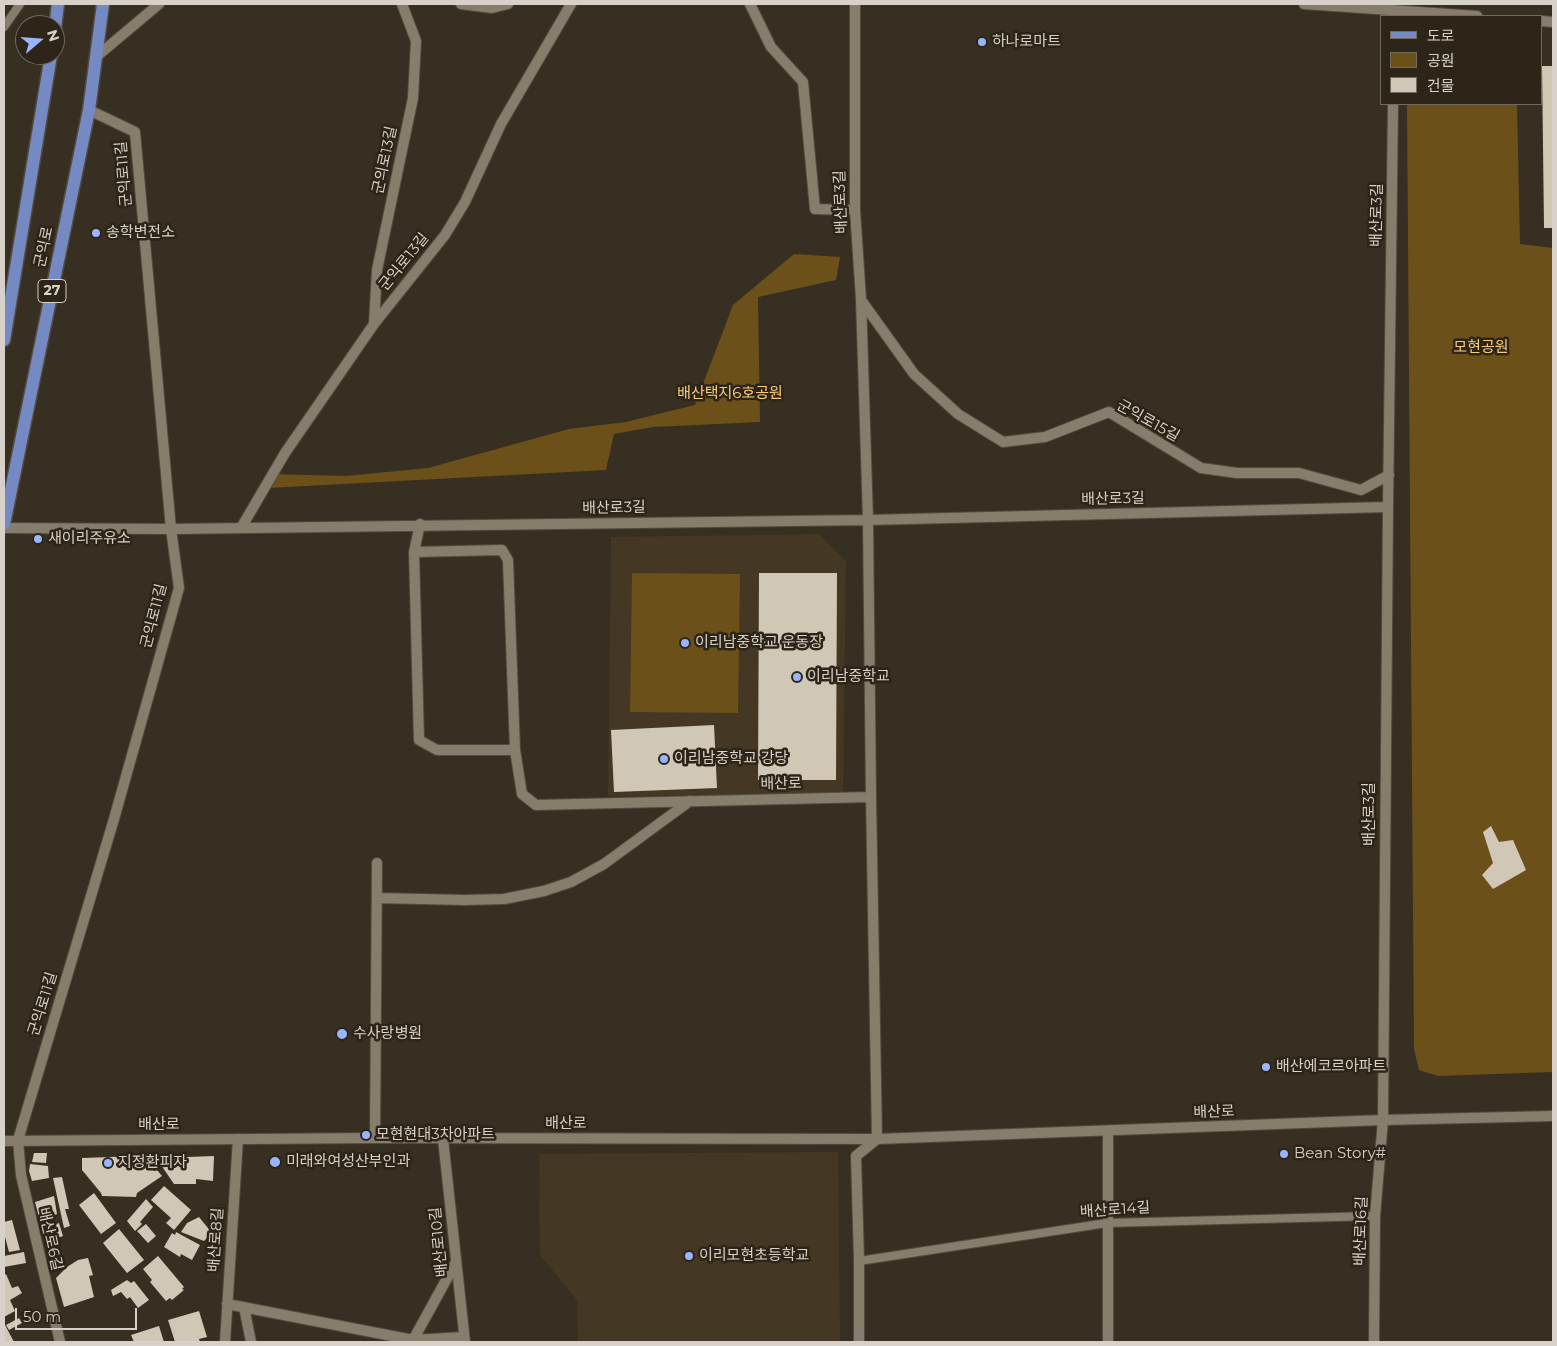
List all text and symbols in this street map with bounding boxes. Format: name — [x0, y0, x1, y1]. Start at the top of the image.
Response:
north arrow — [15, 15, 65, 65]
legend — [1380, 15, 1542, 105]
text: 도로 — [1427, 26, 1455, 45]
text: N — [43, 28, 64, 44]
place label: 하나로마트 — [992, 33, 1061, 51]
marker: 하나로마트 — [976, 36, 988, 48]
text: 공원 — [1427, 51, 1455, 70]
text: 건물 — [1427, 76, 1455, 95]
street label: 군의로13길 — [369, 124, 401, 196]
street label: 군익로11길 — [112, 140, 136, 208]
street label: 배산로3길 — [831, 170, 851, 234]
street label: 배산로3길 — [1367, 183, 1387, 247]
place label: 송학변전소 — [106, 224, 175, 242]
street label: 군익로 — [31, 225, 57, 269]
marker: 송학변전소 — [90, 227, 102, 239]
street label: 군익로13길 — [375, 229, 433, 295]
road number: 27 — [38, 280, 66, 302]
park label: 모현공원 — [1453, 339, 1509, 357]
park label: 배산택지6호공원 — [677, 385, 783, 403]
street label: 군익로15길 — [1113, 396, 1183, 446]
street label: 배산로3길 — [1081, 489, 1145, 509]
street label: 배산로3길 — [582, 498, 646, 518]
place label: 새이리주유소 — [48, 530, 131, 548]
marker: 새이리주유소 — [32, 533, 44, 545]
street label: 군익로11길 — [137, 582, 171, 650]
place label: 이리남중학교 운동장 — [695, 634, 823, 652]
marker: 이리남중학교 운동장 — [679, 637, 691, 649]
place label: 이리남중학교 — [807, 668, 890, 686]
marker: 이리남중학교 — [791, 671, 803, 683]
place label: 이리남중학교 강당 — [674, 750, 788, 768]
marker: 이리남중학교 강당 — [658, 753, 670, 765]
street label: 배산로 — [760, 775, 802, 793]
street label: 배산로3길 — [1361, 782, 1379, 846]
street label: 군익로11길 — [25, 970, 61, 1038]
place label: 수사랑병원 — [353, 1025, 422, 1043]
marker: 수사랑병원 — [335, 1027, 349, 1041]
place label: 배산에코르아파트 — [1276, 1058, 1386, 1076]
marker: 배산에코르아파트 — [1260, 1061, 1272, 1073]
street label: 배산로 — [1193, 1102, 1235, 1122]
street label: 배산로 — [545, 1115, 587, 1133]
street label: 배산로 — [138, 1116, 180, 1134]
place label: 모현현대3차아파트 — [376, 1126, 495, 1144]
marker: 모현현대3차아파트 — [360, 1129, 372, 1141]
place label: Bean Story# — [1294, 1145, 1386, 1163]
marker: Bean Story# — [1278, 1148, 1290, 1160]
place label: 미래와여성산부인과 — [286, 1153, 410, 1171]
place label: 지정환피자 — [118, 1154, 187, 1172]
marker: 미래와여성산부인과 — [268, 1155, 282, 1169]
marker: 지정환피자 — [102, 1157, 114, 1169]
street label: 배산로16길 — [1351, 1196, 1371, 1266]
street label: 배산로14길 — [1079, 1199, 1151, 1221]
street label: 배산로6길 — [34, 1206, 66, 1272]
street label: 배산로10길 — [426, 1206, 452, 1278]
street label: 배산로8길 — [205, 1207, 227, 1273]
place label: 이리모현초등학교 — [699, 1247, 809, 1265]
marker: 이리모현초등학교 — [683, 1250, 695, 1262]
scale bar — [18, 1298, 140, 1330]
text: 50 m — [23, 1307, 61, 1326]

